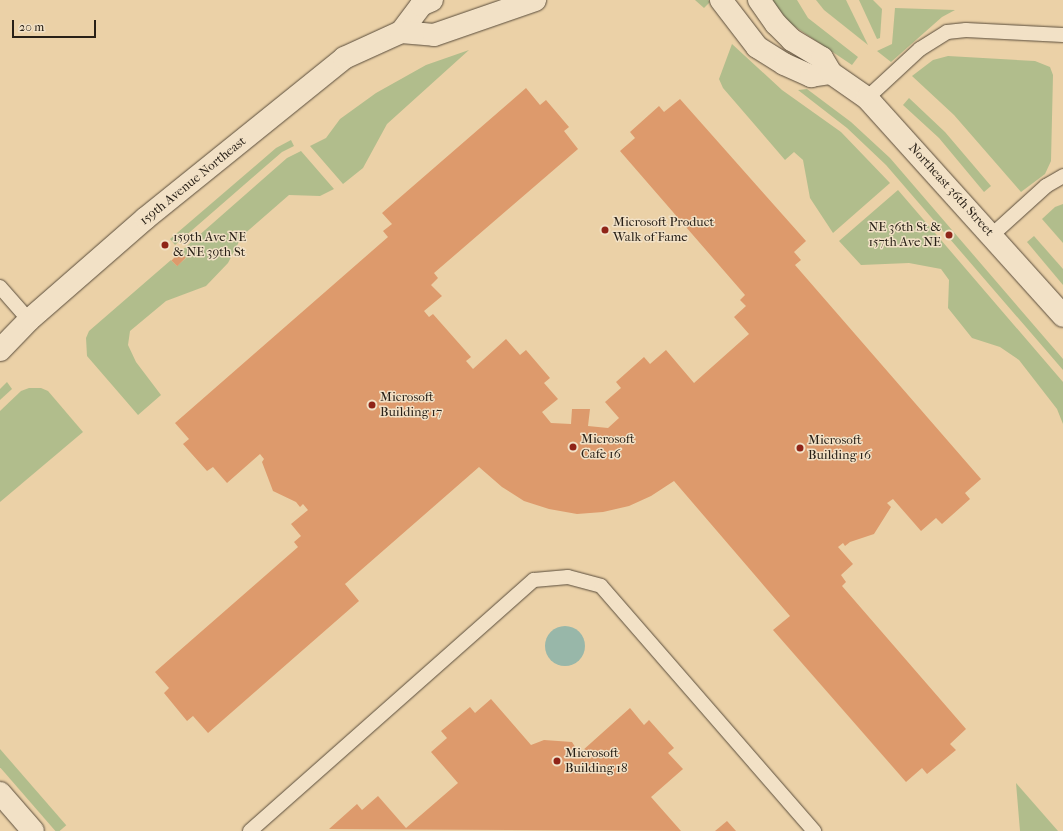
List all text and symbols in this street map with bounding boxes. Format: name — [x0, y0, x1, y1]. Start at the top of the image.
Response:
scale bar — [14, 12, 98, 38]
text: 20 m — [19, 20, 44, 34]
street label: 159th Avenue Northeast — [137, 133, 249, 229]
street label: Northeast 36th Street — [905, 140, 997, 240]
place label: Microsoft Product Walk of Fame — [613, 215, 714, 246]
place label: NE 36th St & 157th Ave NE — [868, 220, 941, 251]
marker: Microsoft Product Walk of Fame — [600, 225, 610, 235]
place label: 159th Ave NE & NE 39th St — [173, 230, 246, 261]
marker: NE 36th St & 157th Ave NE — [944, 230, 954, 240]
marker: 159th Ave NE & NE 39th St — [160, 240, 170, 250]
place label: Microsoft Building 17 — [380, 390, 442, 421]
marker: Microsoft Building 17 — [367, 400, 377, 410]
place label: Microsoft Cafe 16 — [581, 432, 635, 463]
place label: Microsoft Building 16 — [808, 433, 871, 464]
marker: Microsoft Cafe 16 — [568, 442, 578, 452]
marker: Microsoft Building 16 — [795, 443, 805, 453]
place label: Microsoft Building 18 — [565, 746, 628, 777]
marker: Microsoft Building 18 — [552, 756, 562, 766]

